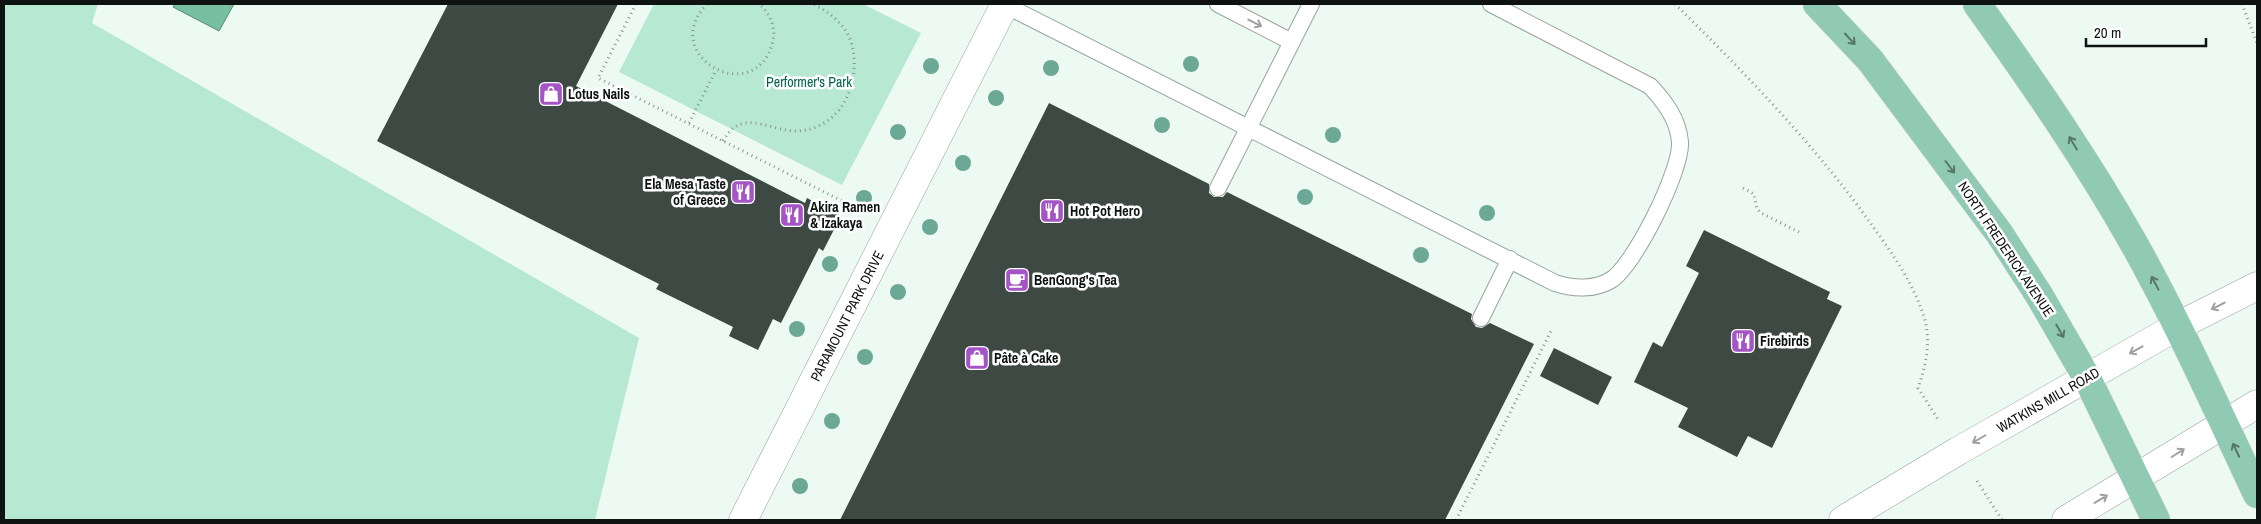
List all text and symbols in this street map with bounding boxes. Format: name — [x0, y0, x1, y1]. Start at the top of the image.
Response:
scale bar — [2086, 15, 2206, 47]
one-way arrow — [1247, 19, 1262, 28]
text: 20 m — [2094, 22, 2121, 43]
one-way arrow — [1844, 33, 1856, 46]
park label: Performer's Park — [766, 73, 852, 91]
shop icon: Lotus Nails — [538, 81, 564, 107]
place label: Lotus Nails — [568, 85, 630, 103]
one-way arrow — [2067, 137, 2077, 151]
one-way arrow — [1945, 160, 1955, 174]
place label: Ela Mesa Taste of Greece — [645, 175, 726, 209]
street label: NORTH FREDERICK AVENUE — [1954, 178, 2058, 320]
restaurant icon: Ela Mesa Taste of Greece — [730, 179, 756, 205]
place label: Akira Ramen & Izakaya — [810, 198, 880, 232]
restaurant icon: Hot Pot Hero — [1039, 198, 1065, 224]
restaurant icon: Akira Ramen & Izakaya — [779, 202, 805, 228]
place label: Hot Pot Hero — [1070, 202, 1140, 220]
street label: PARAMOUNT PARK DRIVE — [806, 248, 888, 384]
cafe icon: BenGong's Tea — [1004, 267, 1030, 293]
place label: BenGong's Tea — [1034, 271, 1118, 289]
one-way arrow — [2150, 276, 2160, 291]
one-way arrow — [2211, 302, 2226, 311]
one-way arrow — [2056, 323, 2066, 338]
restaurant icon: Firebirds — [1730, 328, 1756, 354]
place label: Firebirds — [1760, 332, 1809, 350]
shop icon: Pâte à Cake — [964, 345, 990, 371]
one-way arrow — [2129, 346, 2144, 355]
place label: Pâte à Cake — [994, 349, 1058, 367]
street label: WATKINS MILL ROAD — [1993, 363, 2103, 437]
one-way arrow — [1973, 434, 1987, 444]
one-way arrow — [2231, 443, 2241, 458]
one-way arrow — [2170, 447, 2184, 457]
one-way arrow — [2094, 494, 2108, 504]

